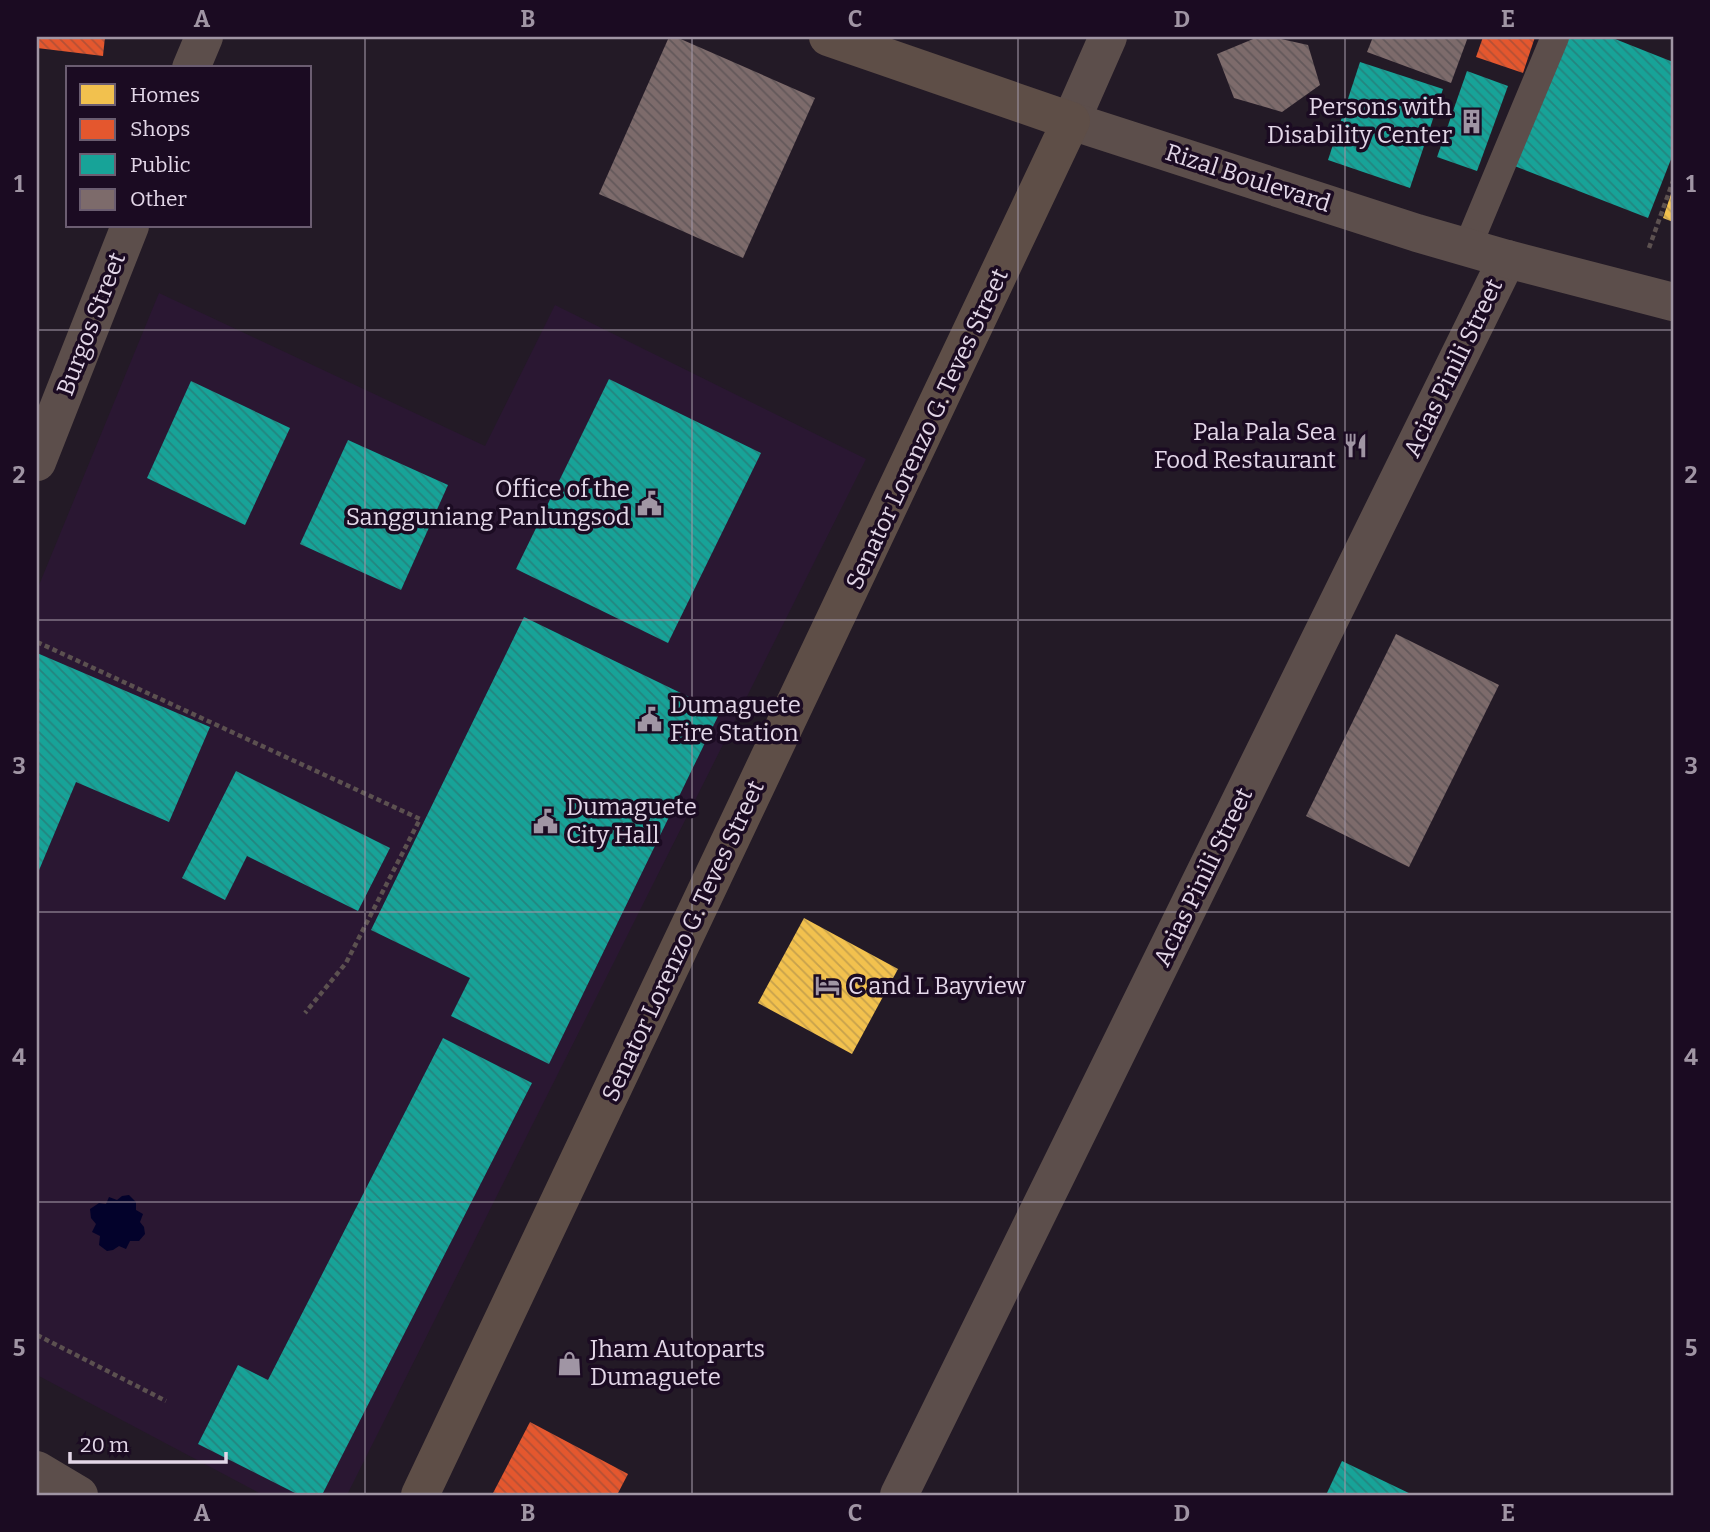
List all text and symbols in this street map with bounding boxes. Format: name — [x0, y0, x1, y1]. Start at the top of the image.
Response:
text: A — [194, 5, 211, 33]
text: B — [521, 5, 535, 33]
text: C — [848, 5, 862, 33]
text: D — [1174, 5, 1190, 33]
text: E — [1501, 5, 1515, 33]
legend — [66, 66, 312, 228]
text: Homes — [130, 82, 200, 108]
place label: Persons with Disability Center — [1267, 93, 1452, 149]
building icon: Persons with Disability Center — [1458, 107, 1486, 135]
text: Shops — [130, 116, 190, 142]
street label: Rizal Boulevard — [1162, 138, 1334, 218]
text: Public — [130, 152, 191, 178]
text: 1 — [14, 170, 24, 198]
text: 1 — [1686, 170, 1696, 198]
text: Other — [130, 186, 187, 212]
street label: Burgos Street — [51, 248, 131, 400]
street label: Senator Lorenzo G. Teves Street — [840, 264, 1014, 594]
street label: Acias Pinili Street — [1398, 274, 1508, 462]
place label: Pala Pala Sea Food Restaurant — [1154, 418, 1336, 474]
restaurant icon: Pala Pala Sea Food Restaurant — [1342, 432, 1370, 460]
text: 2 — [13, 461, 26, 489]
text: 2 — [1685, 461, 1698, 489]
place label: Office of the Sangguniang Panlungsod — [346, 475, 630, 531]
public building icon: Office of the Sangguniang Panlungsod — [636, 489, 664, 517]
place label: Dumaguete Fire Station — [670, 691, 801, 747]
public building icon: Dumaguete Fire Station — [636, 705, 664, 733]
text: 3 — [12, 752, 26, 780]
text: 3 — [1684, 752, 1698, 780]
street label: Senator Lorenzo G. Teves Street — [596, 776, 770, 1106]
street label: Acias Pinili Street — [1148, 783, 1258, 971]
place label: Dumaguete City Hall — [566, 793, 697, 849]
public building icon: Dumaguete City Hall — [532, 807, 560, 835]
hotel icon: C and L Bayview — [814, 972, 842, 1000]
place label: C and L Bayview — [848, 972, 1027, 1000]
text: 4 — [12, 1043, 26, 1071]
text: 4 — [1684, 1043, 1698, 1071]
text: 5 — [13, 1334, 25, 1362]
text: 5 — [1685, 1334, 1697, 1362]
place label: Jham Autoparts Dumaguete — [589, 1335, 765, 1391]
shop icon: Jham Autoparts Dumaguete — [556, 1349, 584, 1377]
scale bar — [70, 1420, 226, 1464]
text: 20 m — [80, 1432, 129, 1458]
text: A — [194, 1499, 211, 1527]
text: B — [521, 1499, 535, 1527]
text: C — [848, 1499, 862, 1527]
text: D — [1174, 1499, 1190, 1527]
text: E — [1501, 1499, 1515, 1527]

